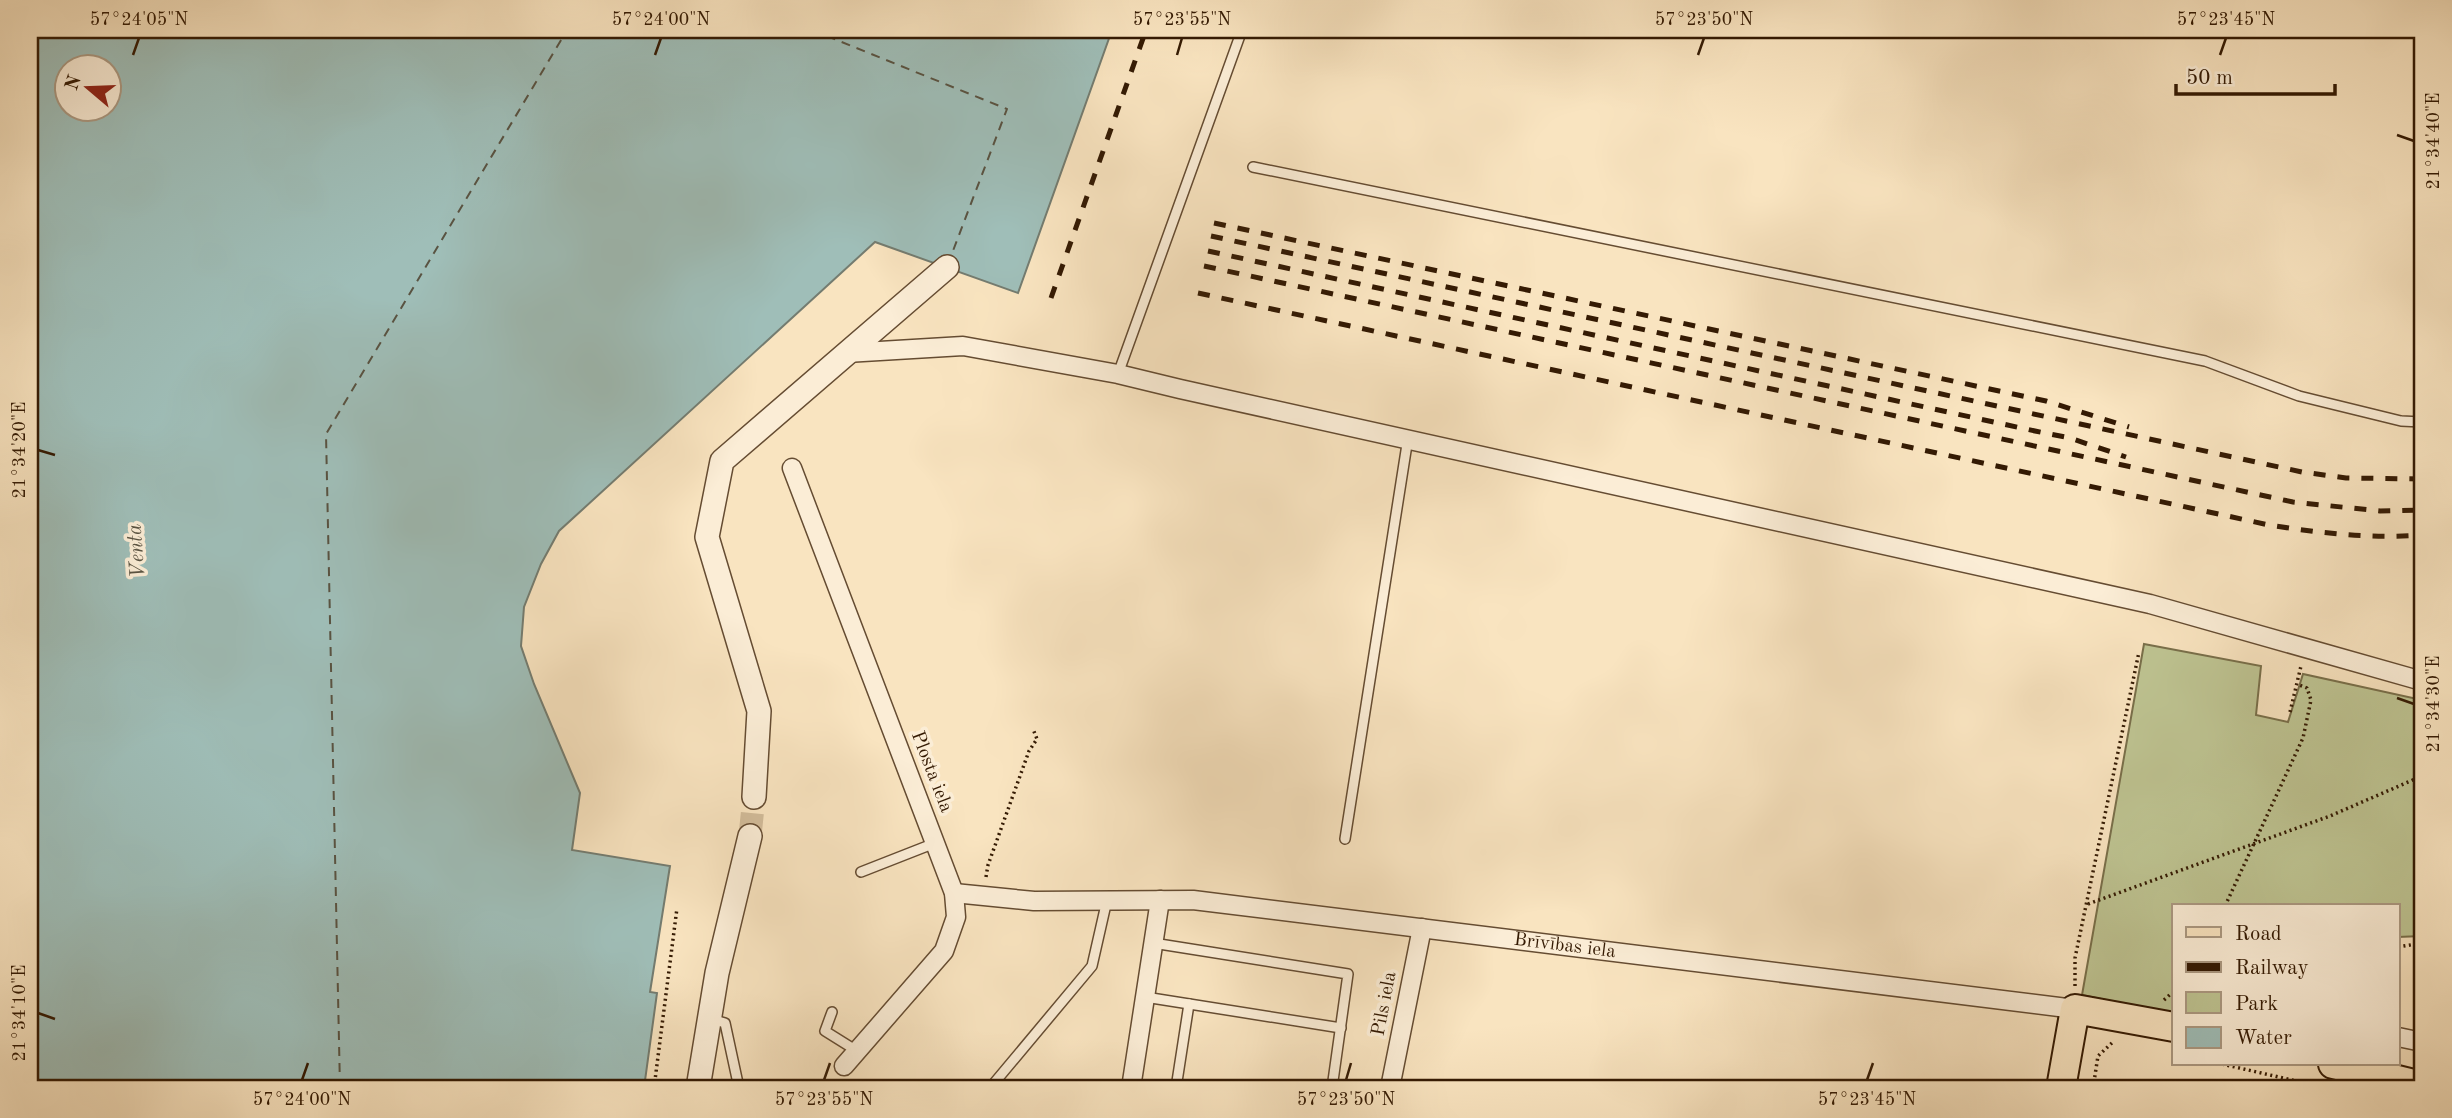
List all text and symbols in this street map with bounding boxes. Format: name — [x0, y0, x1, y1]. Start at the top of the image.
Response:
text: 57°24'05"N — [90, 11, 188, 29]
text: 57°24'00"N — [612, 11, 710, 29]
text: 57°23'55"N — [1133, 11, 1231, 29]
text: 57°23'50"N — [1655, 11, 1753, 29]
text: 57°23'45"N — [2177, 11, 2275, 29]
north arrow — [52, 52, 122, 122]
scale bar — [2176, 52, 2335, 96]
text: 50 m — [2186, 68, 2233, 89]
text: N — [63, 73, 86, 93]
text: 21°34'40"E — [2425, 93, 2443, 189]
text: 21°34'20"E — [11, 402, 29, 498]
water label: Venta — [125, 523, 149, 579]
text: 21°34'30"E — [2425, 656, 2443, 752]
street label: Plosta iela — [907, 729, 955, 816]
legend — [2172, 904, 2400, 1066]
text: Road — [2235, 924, 2282, 945]
street label: Brīvības iela — [1513, 930, 1617, 962]
text: Railway — [2235, 958, 2309, 979]
text: 21°34'10"E — [11, 965, 29, 1061]
street label: Pils iela — [1369, 970, 1401, 1038]
text: Park — [2235, 994, 2278, 1015]
text: Water — [2235, 1028, 2292, 1049]
text: 57°24'00"N — [253, 1091, 351, 1109]
text: 57°23'55"N — [775, 1091, 873, 1109]
text: 57°23'50"N — [1297, 1091, 1395, 1109]
text: 57°23'45"N — [1818, 1091, 1916, 1109]

